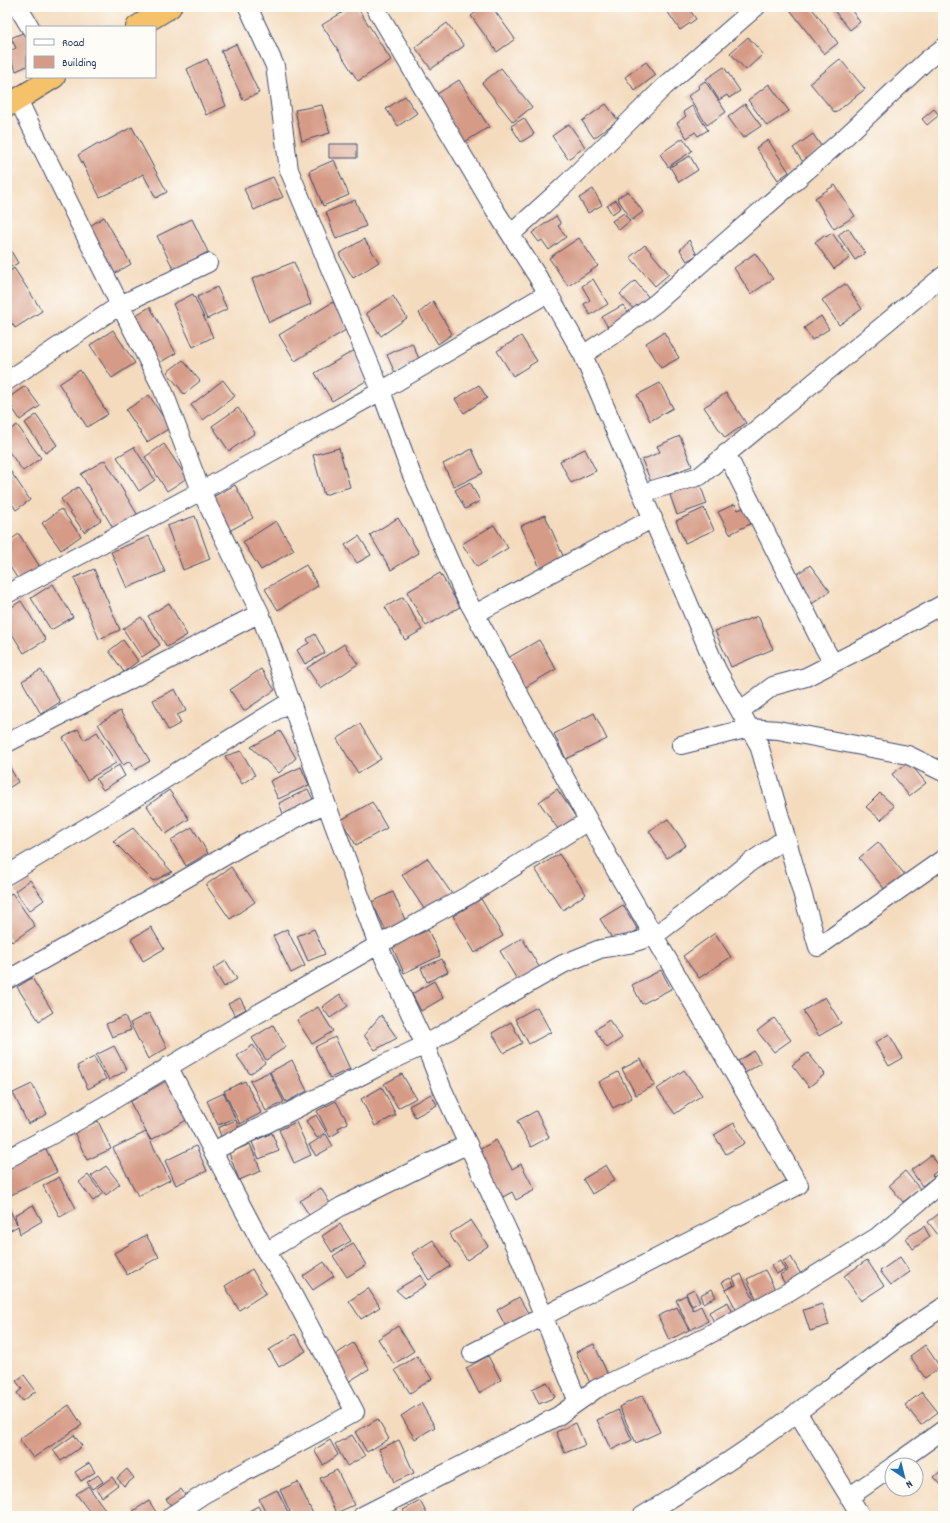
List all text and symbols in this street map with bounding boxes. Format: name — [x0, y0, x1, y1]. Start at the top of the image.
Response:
legend — [26, 26, 156, 78]
text: Road — [62, 35, 84, 52]
text: Building — [62, 55, 97, 72]
north arrow — [884, 1457, 924, 1497]
text: N — [901, 1475, 915, 1492]

